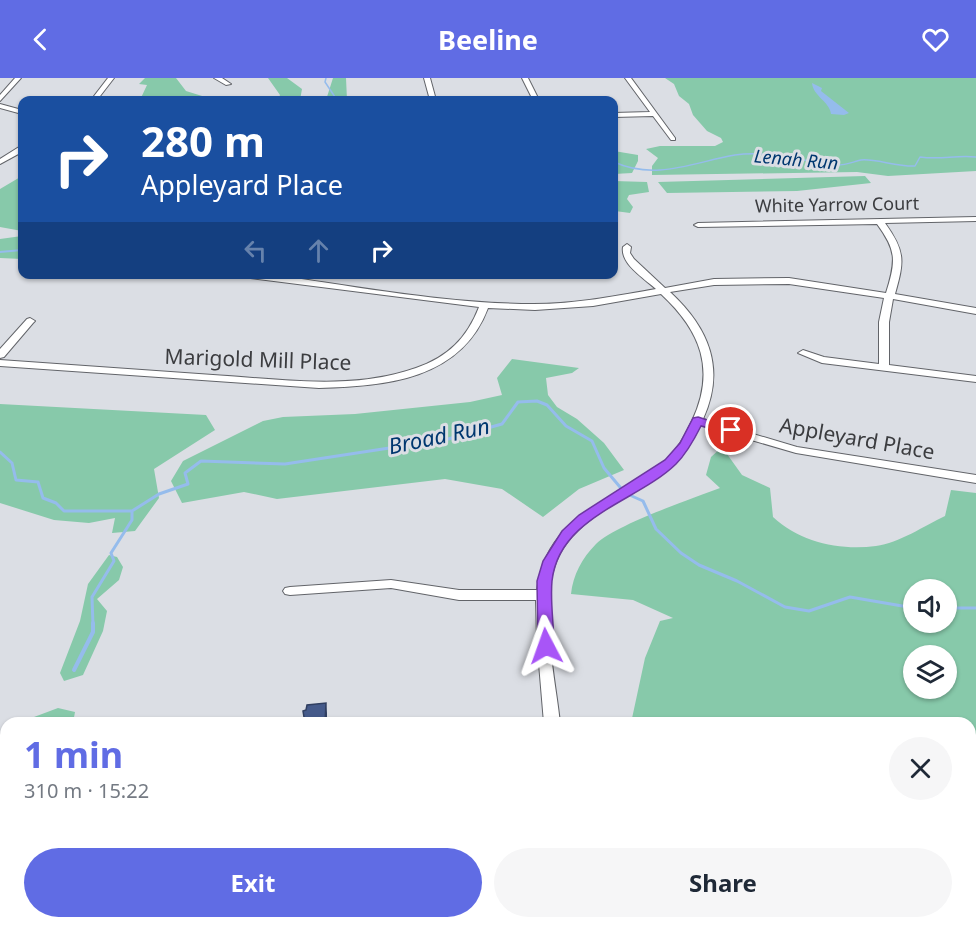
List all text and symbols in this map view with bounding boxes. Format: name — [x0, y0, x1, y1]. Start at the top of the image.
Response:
text: Beeline — [438, 21, 538, 58]
icon: back — [24, 23, 57, 56]
icon: heart — [919, 23, 952, 56]
text: 280 m — [141, 112, 265, 169]
icon: right — [42, 120, 120, 198]
water label: Lenah Run — [753, 143, 839, 175]
text: Appleyard Place — [141, 166, 343, 203]
street label: White Yarrow Court — [755, 191, 920, 217]
icon: left — [239, 234, 272, 267]
icon: ahead — [302, 234, 335, 267]
icon: right — [365, 234, 398, 267]
street label: Marigold Mill Place — [164, 342, 352, 376]
pin — [705, 404, 756, 455]
water label: Broad Run — [385, 410, 492, 460]
street label: Appleyard Place — [777, 411, 937, 465]
icon: arrive — [714, 413, 747, 446]
map controls — [903, 579, 957, 699]
button: sound — [903, 579, 957, 633]
position arrow — [514, 614, 578, 678]
button: layers — [903, 645, 957, 699]
text: 1 min — [24, 730, 123, 779]
button: close — [889, 737, 952, 800]
text: 310 m · 15:22 — [24, 777, 149, 804]
button: Exit — [24, 848, 482, 917]
button: Share — [494, 848, 952, 917]

